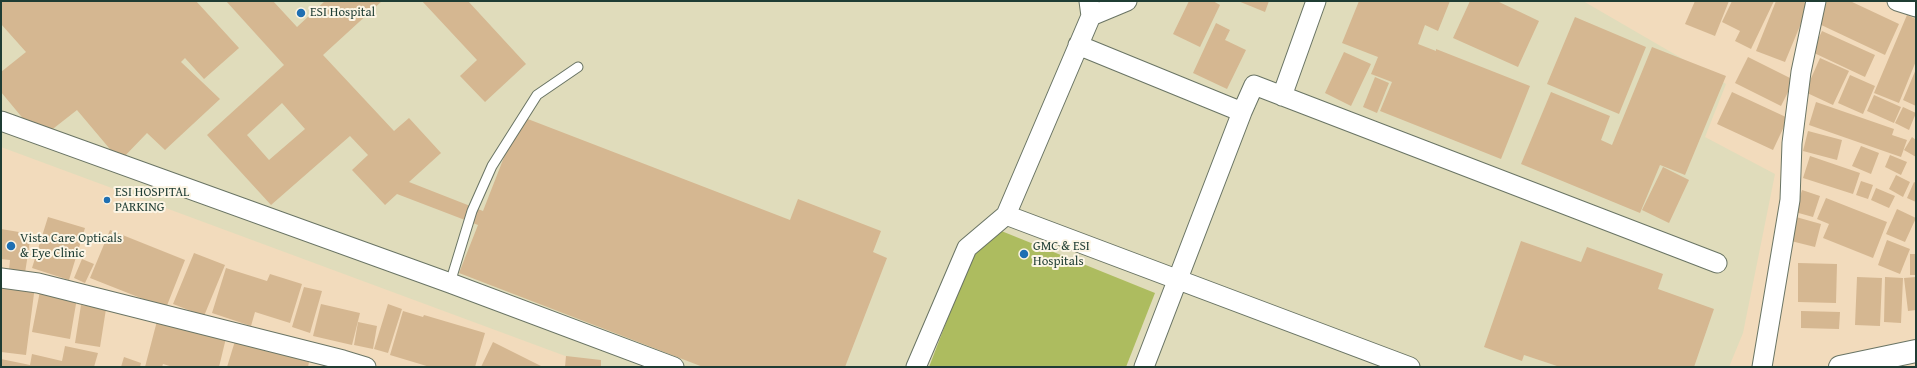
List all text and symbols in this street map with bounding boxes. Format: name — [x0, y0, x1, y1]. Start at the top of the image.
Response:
place label: ESI Hospital — [310, 5, 375, 21]
marker: ESI Hospital — [295, 7, 307, 19]
place label: ESI HOSPITAL PARKING — [115, 185, 189, 216]
marker: ESI HOSPITAL PARKING — [102, 195, 112, 205]
place label: Vista Care Opticals & Eye Clinic — [20, 231, 122, 262]
place label: GMC & ESI Hospitals — [1033, 239, 1090, 270]
marker: Vista Care Opticals & Eye Clinic — [5, 240, 17, 252]
marker: GMC & ESI Hospitals — [1018, 248, 1030, 260]

